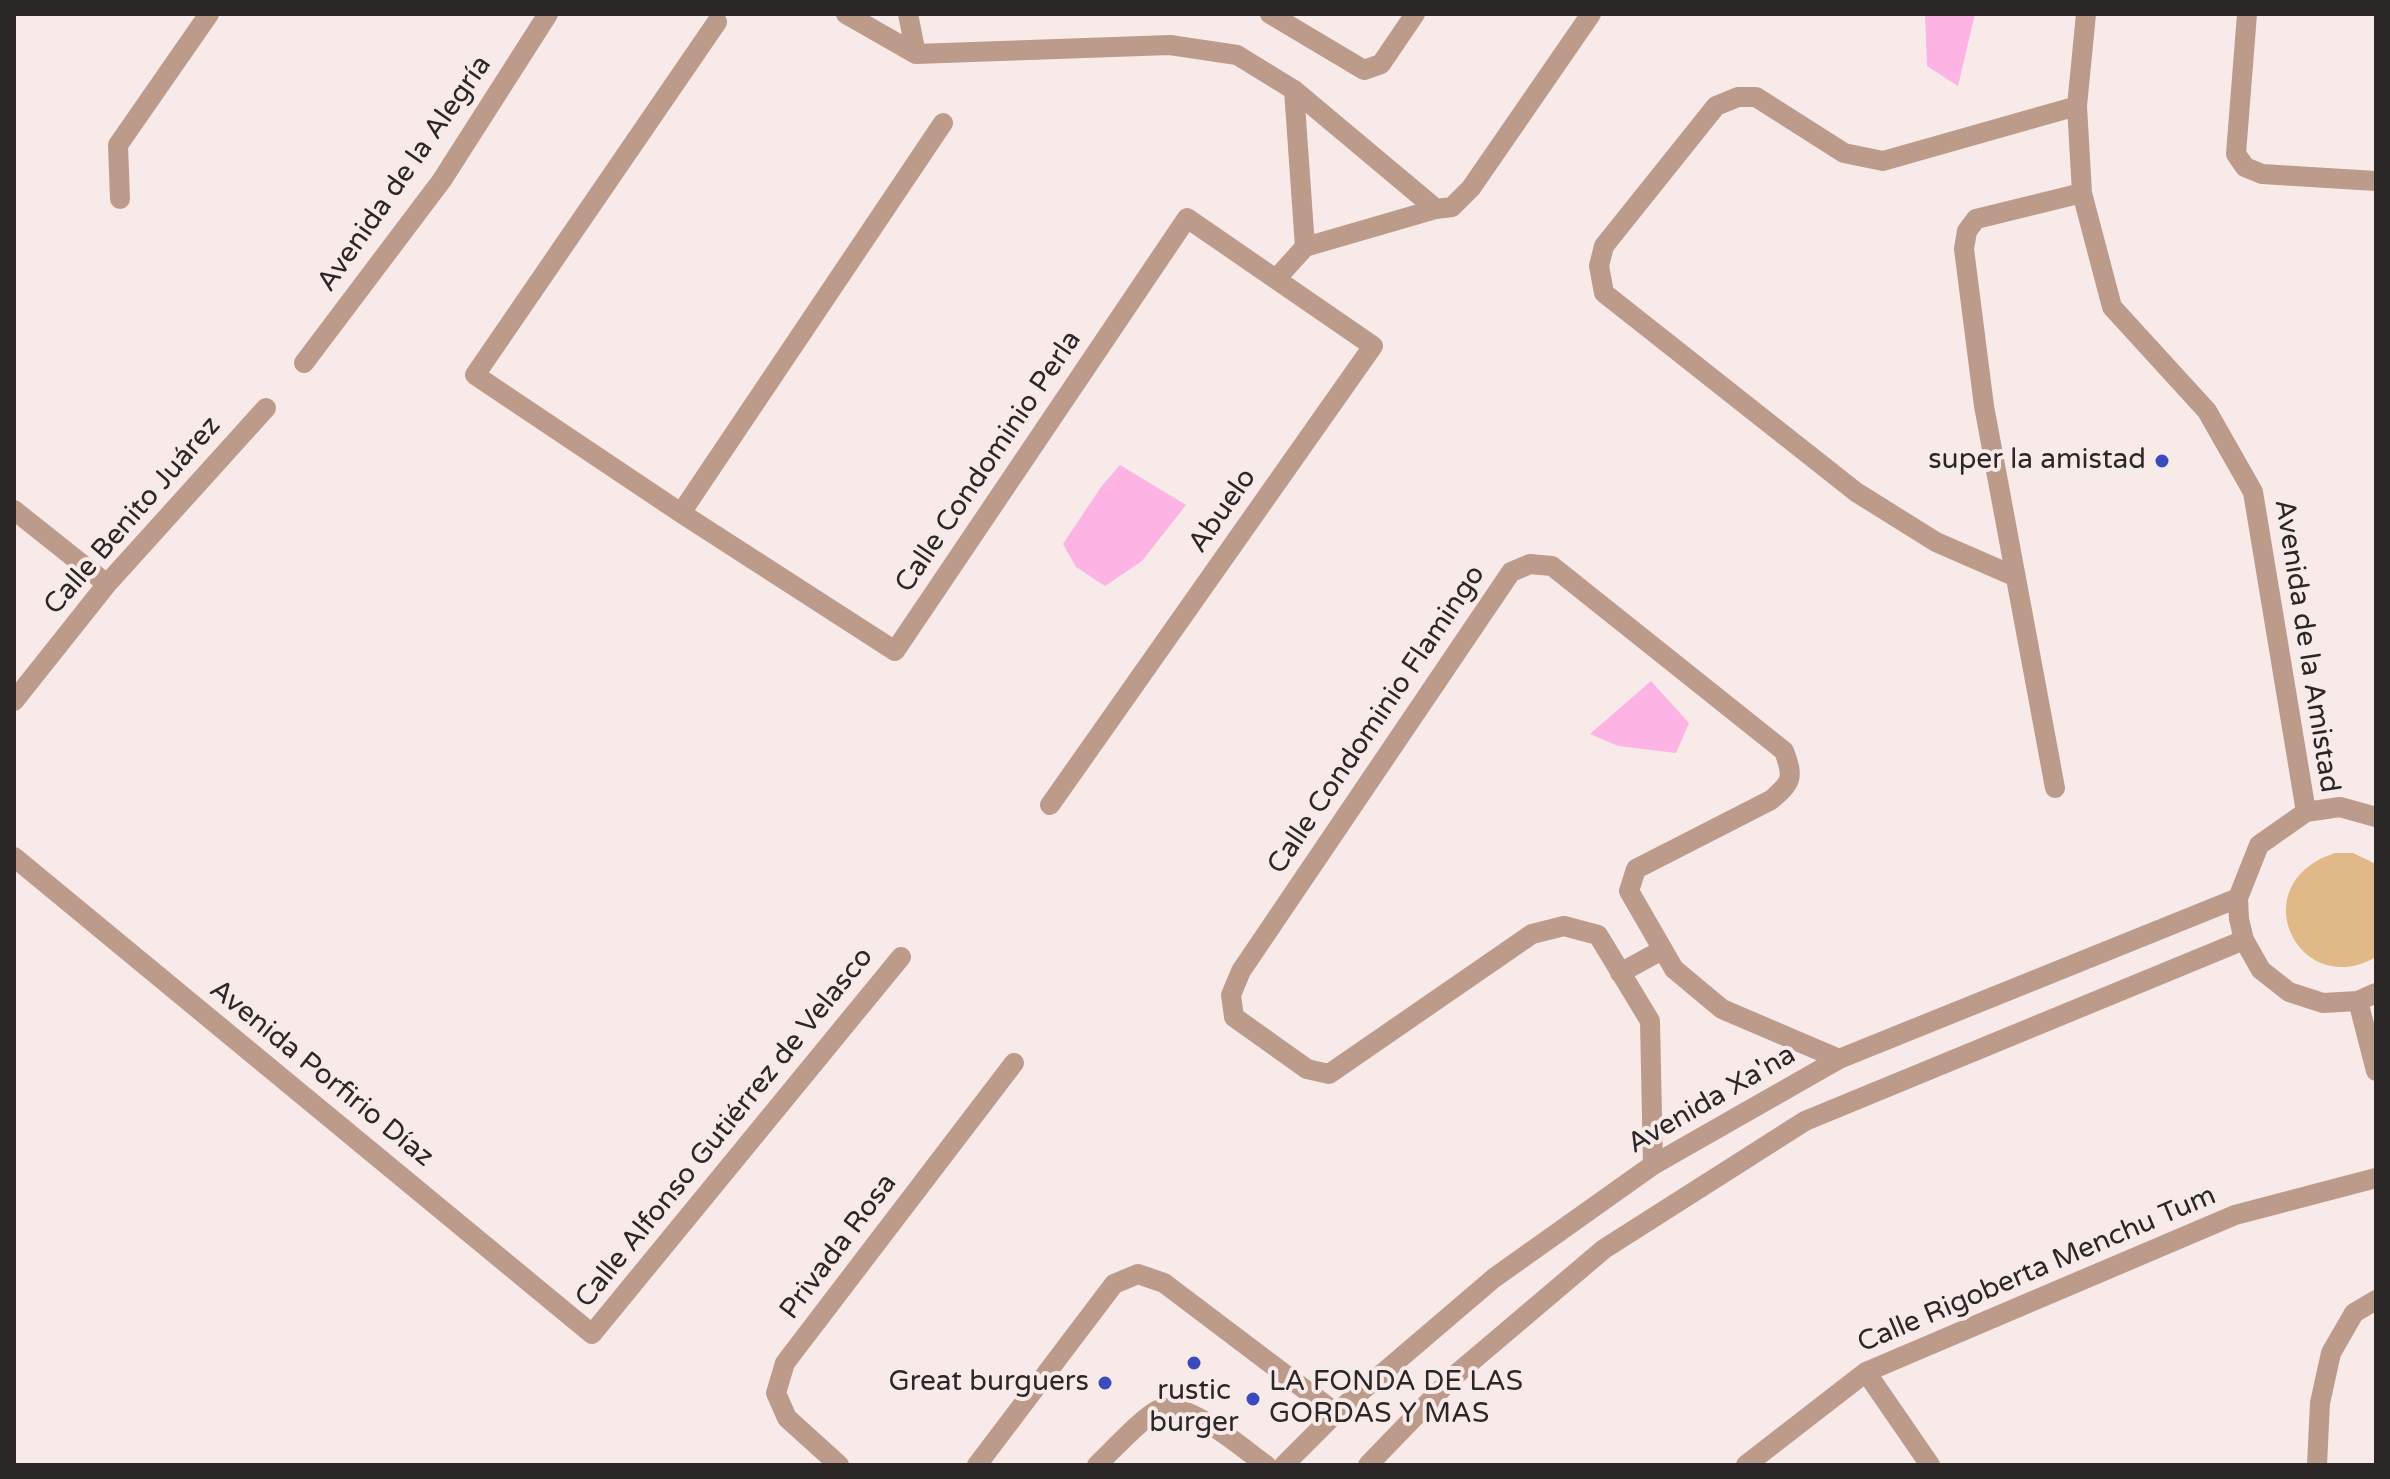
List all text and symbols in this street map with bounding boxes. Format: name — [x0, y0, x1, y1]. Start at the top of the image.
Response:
street label: Avenida de la Alegría — [311, 49, 499, 299]
street label: Calle Condominio Perla — [889, 325, 1089, 599]
street label: Calle Benito Juárez — [38, 410, 228, 622]
place label: super la amistad — [1928, 444, 2146, 478]
marker: super la amistad — [2153, 452, 2171, 470]
street label: Abuelo — [1182, 462, 1264, 560]
street label: Avenida de la Amistad — [2266, 497, 2346, 795]
street label: Calle Condominio Flamingo — [1261, 559, 1493, 881]
street label: Calle Alfonso Gutiérrez de Velasco — [569, 941, 881, 1315]
street label: Avenida Porfirio Díaz — [202, 973, 440, 1175]
street label: Avenida Xa'na — [1622, 1038, 1802, 1162]
street label: Privada Rosa — [773, 1168, 905, 1326]
street label: Calle Rigoberta Menchu Tum — [1853, 1179, 2221, 1361]
marker: rustic burger — [1185, 1354, 1203, 1372]
place label: Great burguers — [889, 1366, 1089, 1400]
place label: LA FONDA DE LAS GORDAS Y MAS — [1269, 1366, 1523, 1432]
marker: Great burguers — [1096, 1374, 1114, 1392]
place label: rustic burger — [1149, 1375, 1239, 1441]
marker: LA FONDA DE LAS GORDAS Y MAS — [1244, 1390, 1262, 1408]

